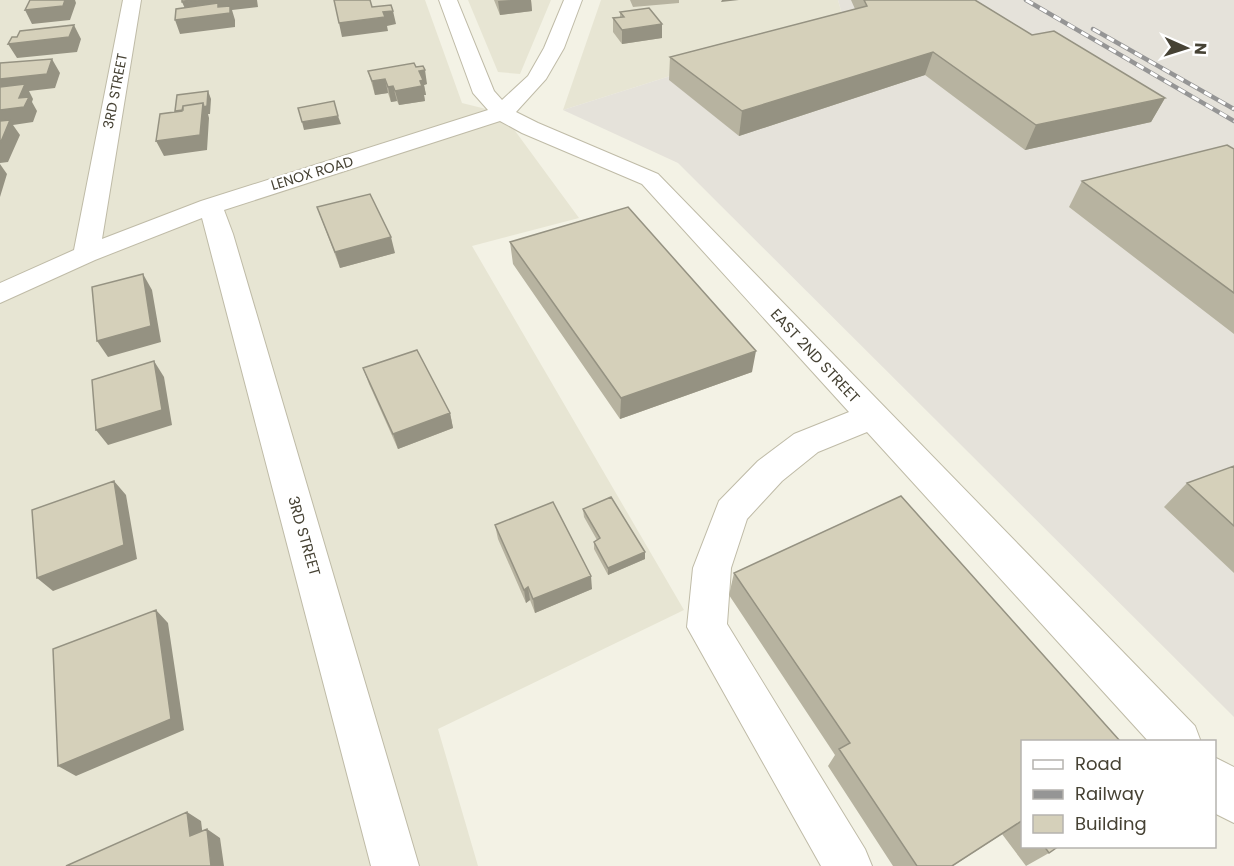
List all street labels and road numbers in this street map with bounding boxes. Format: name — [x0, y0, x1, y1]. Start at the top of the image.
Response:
street label: 3RD STREET — [98, 51, 132, 131]
street label: LENOX ROAD — [268, 151, 356, 195]
street label: EAST 2ND STREET — [766, 304, 865, 407]
street label: 3RD STREET — [283, 493, 326, 578]

